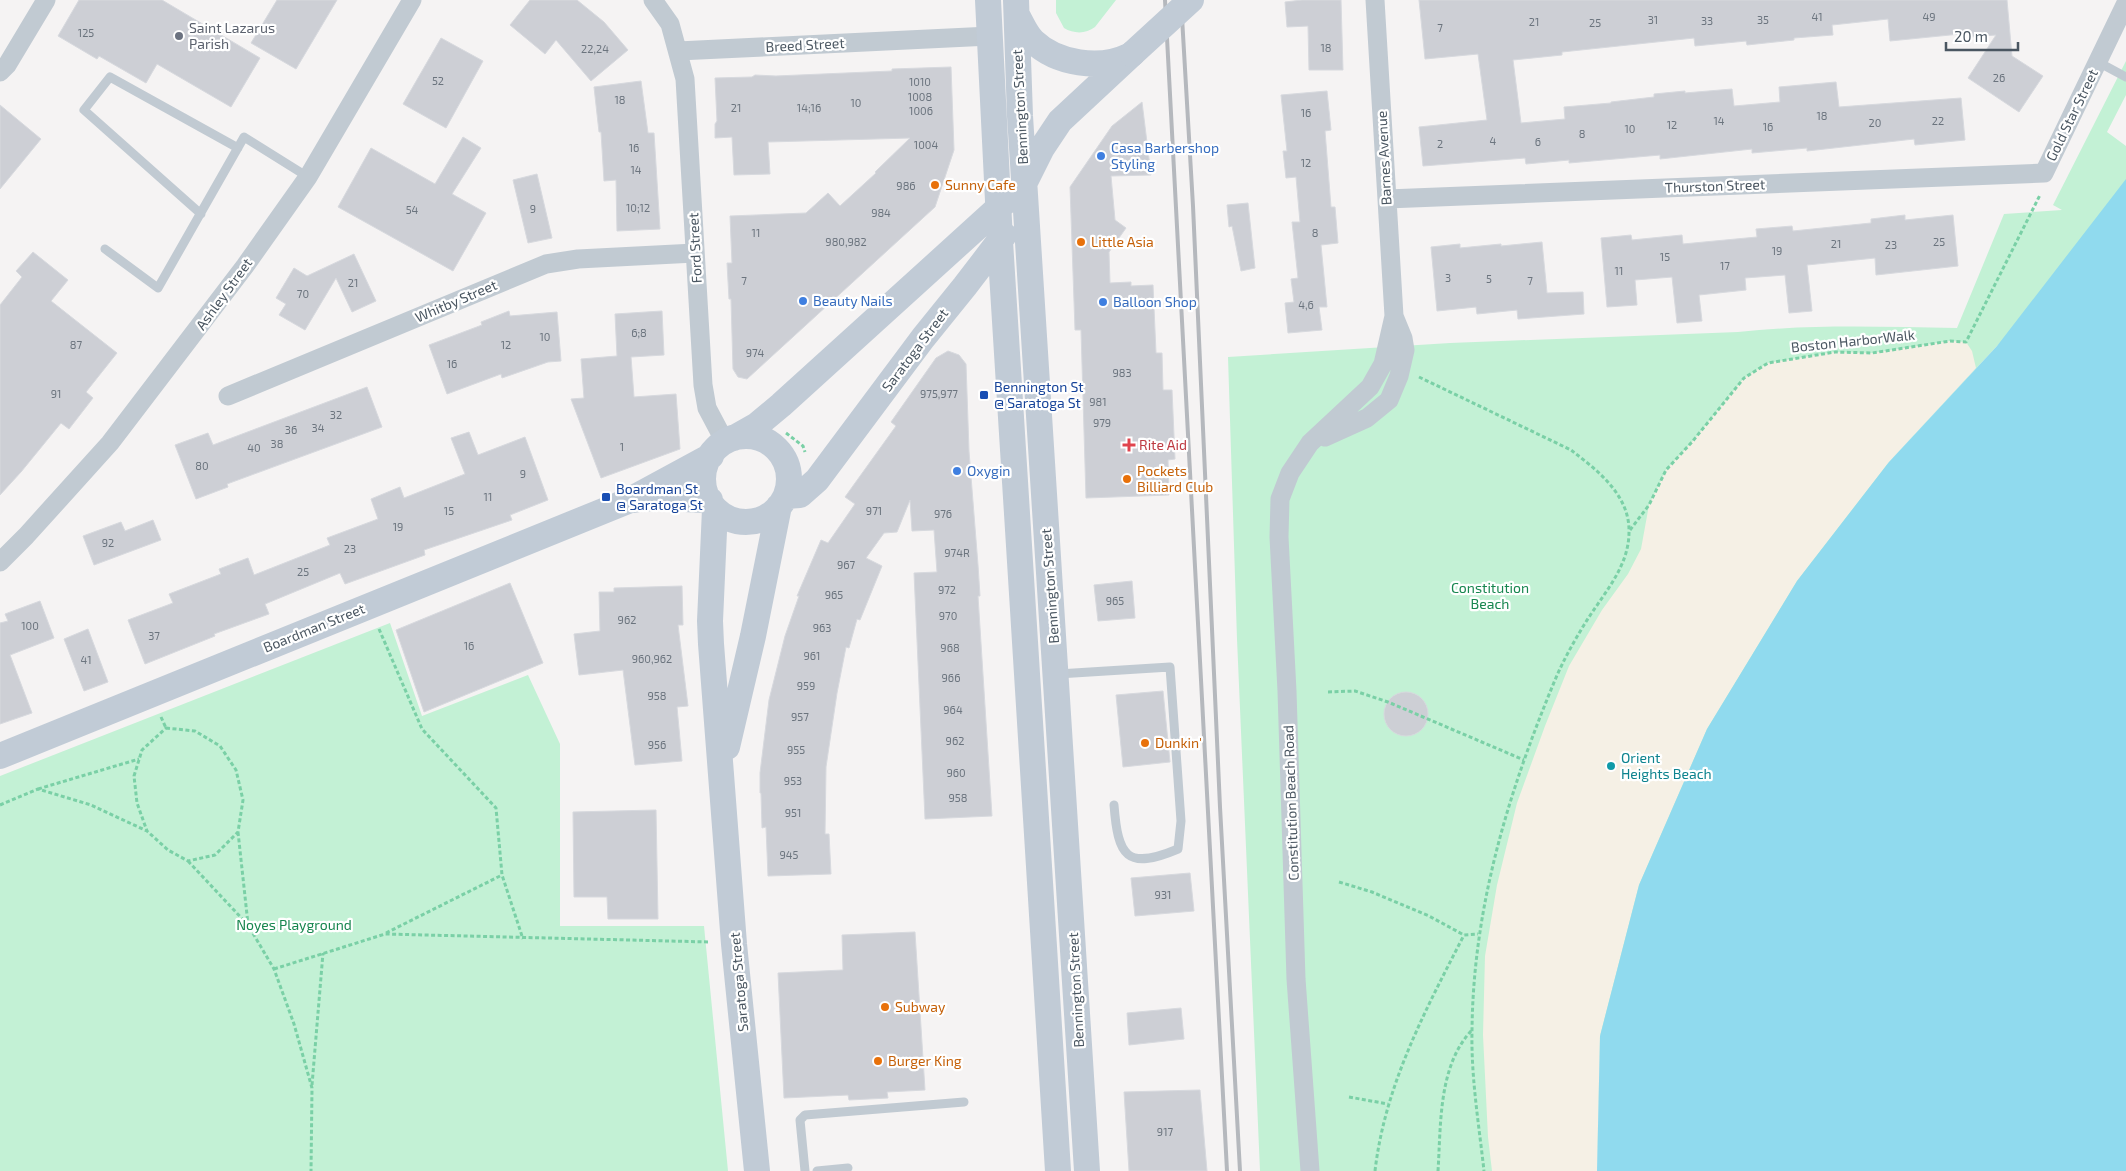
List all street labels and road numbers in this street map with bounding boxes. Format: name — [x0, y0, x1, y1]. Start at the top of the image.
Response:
street label: Breed Street — [765, 34, 845, 55]
street label: Bennington Street — [1008, 49, 1031, 165]
street label: Gold Star Street — [2042, 66, 2101, 164]
street label: Barnes Avenue — [1373, 110, 1394, 206]
street label: Thurston Street — [1665, 175, 1765, 196]
street label: Ford Street — [684, 212, 705, 284]
street label: Ashley Street — [192, 254, 255, 333]
street label: Whitby Street — [412, 276, 499, 325]
street label: Saratoga Street — [878, 305, 951, 395]
street label: Boston HarborWalk — [1790, 326, 1916, 355]
street label: Bennington Street — [1037, 528, 1062, 644]
street label: Boardman Street — [261, 599, 367, 656]
street label: Constitution Beach Road — [1279, 725, 1302, 881]
street label: Saratoga Street — [726, 932, 751, 1032]
street label: Bennington Street — [1064, 932, 1087, 1048]

